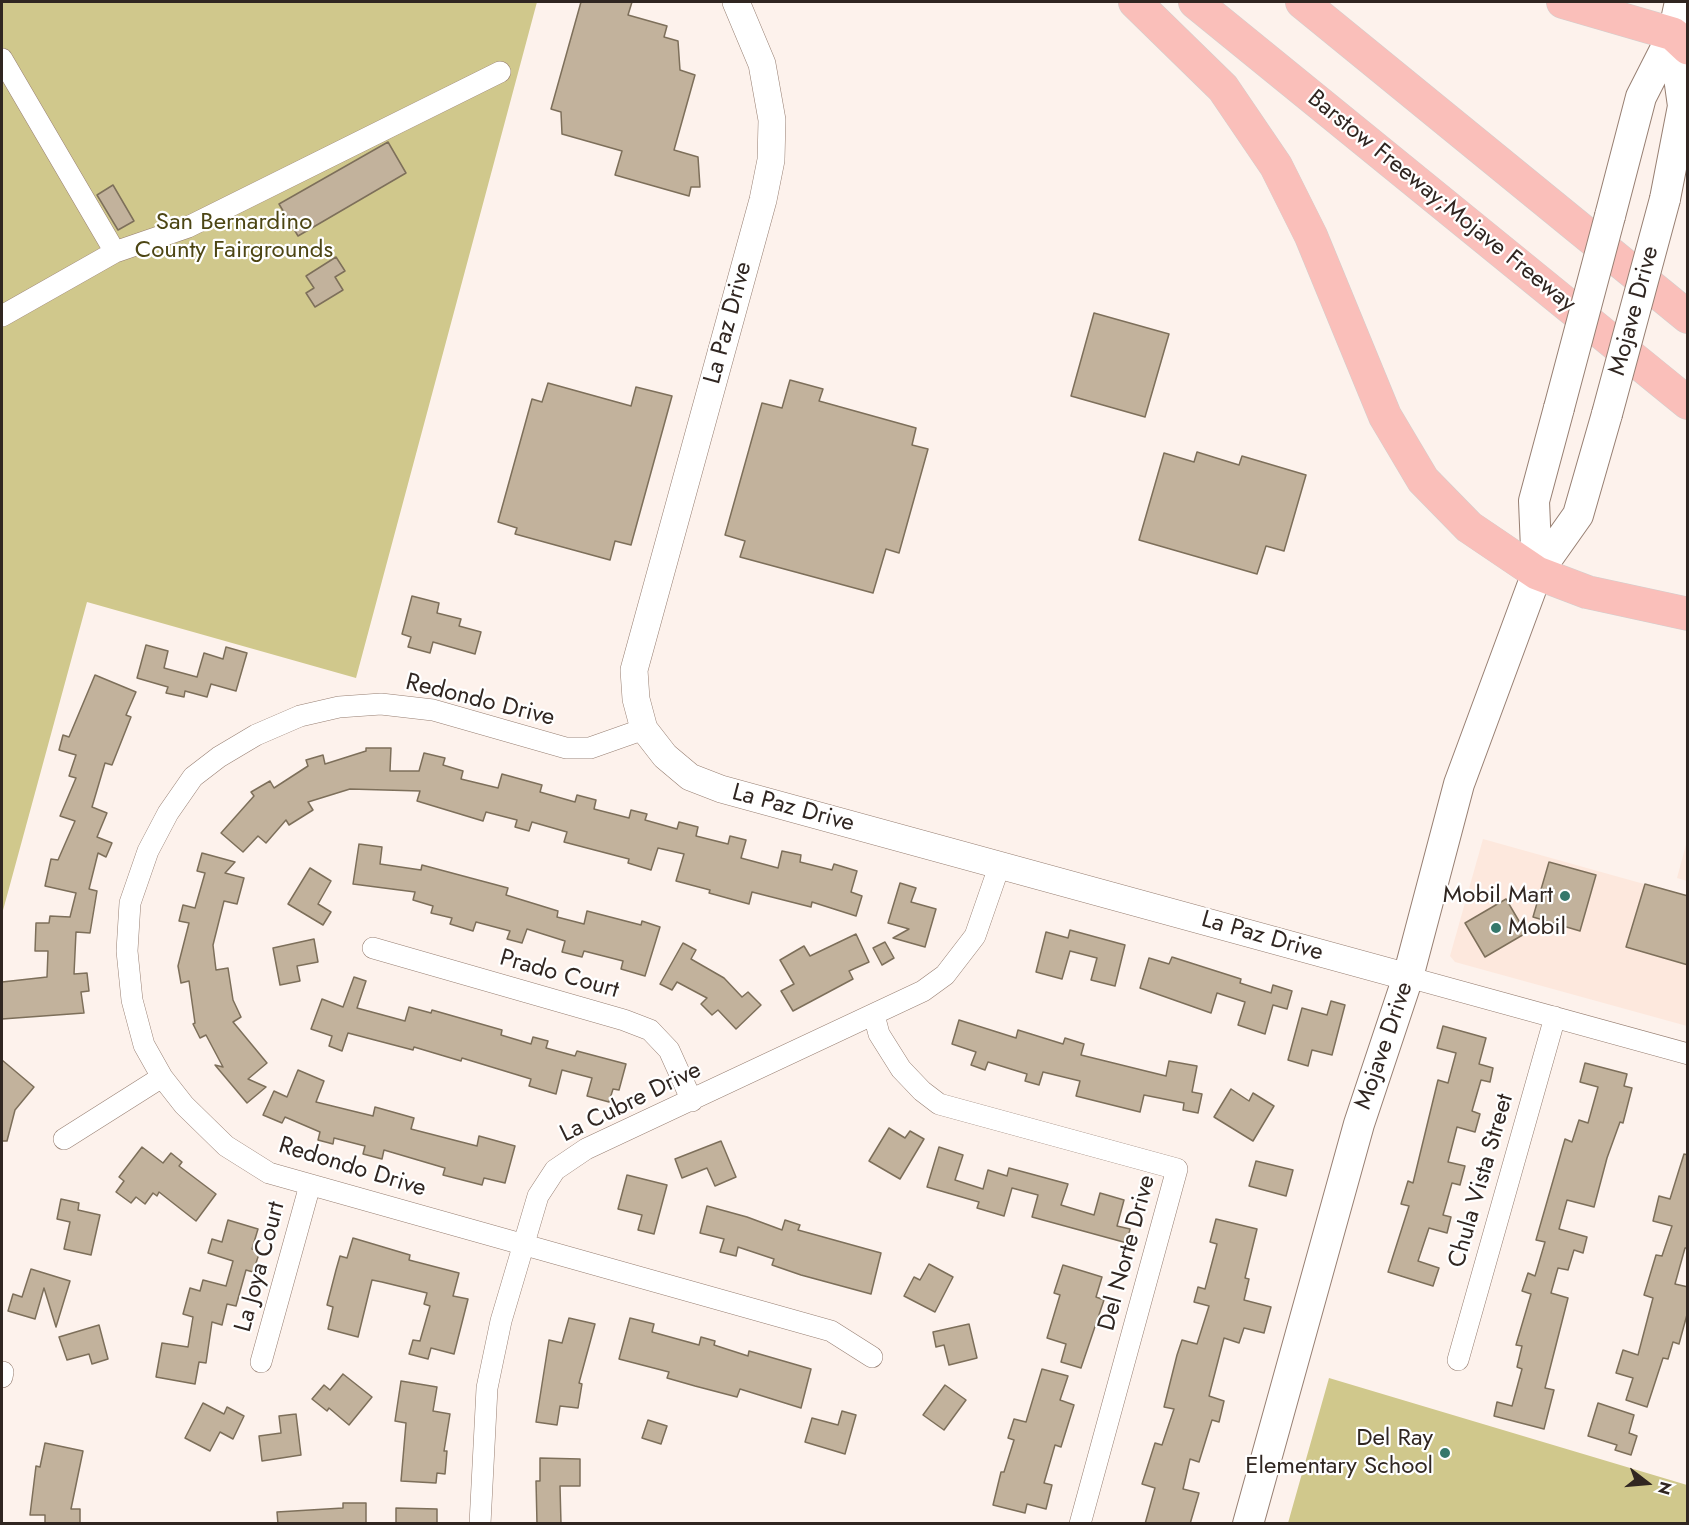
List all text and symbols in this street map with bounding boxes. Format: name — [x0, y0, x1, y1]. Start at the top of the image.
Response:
street label: Barstow Freeway;Mojave Freeway — [1301, 85, 1581, 319]
park label: San Bernardino County Fairgrounds — [135, 209, 333, 265]
street label: Mojave Drive — [1604, 243, 1666, 379]
street label: La Paz Drive — [699, 259, 759, 387]
street label: Redondo Drive — [403, 669, 557, 733]
street label: La Paz Drive — [729, 779, 857, 839]
place label: Mobil Mart — [1443, 882, 1553, 910]
marker: Mobil Mart — [1558, 889, 1572, 903]
street label: La Paz Drive — [1198, 906, 1326, 968]
place label: Mobil — [1508, 914, 1566, 942]
marker: Mobil — [1489, 921, 1503, 935]
street label: Prado Court — [496, 944, 622, 1006]
street label: Mojave Drive — [1350, 978, 1420, 1114]
street label: La Cubre Drive — [556, 1057, 706, 1149]
street label: Chula Vista Street — [1443, 1091, 1521, 1271]
street label: Redondo Drive — [275, 1132, 429, 1204]
street label: Del Norte Drive — [1093, 1172, 1163, 1334]
street label: La Joya Court — [230, 1199, 292, 1335]
place label: Del Ray Elementary School — [1245, 1425, 1433, 1481]
marker: Del Ray Elementary School — [1438, 1446, 1452, 1460]
north arrow — [1617, 1453, 1677, 1513]
text: N — [1652, 1479, 1678, 1497]

